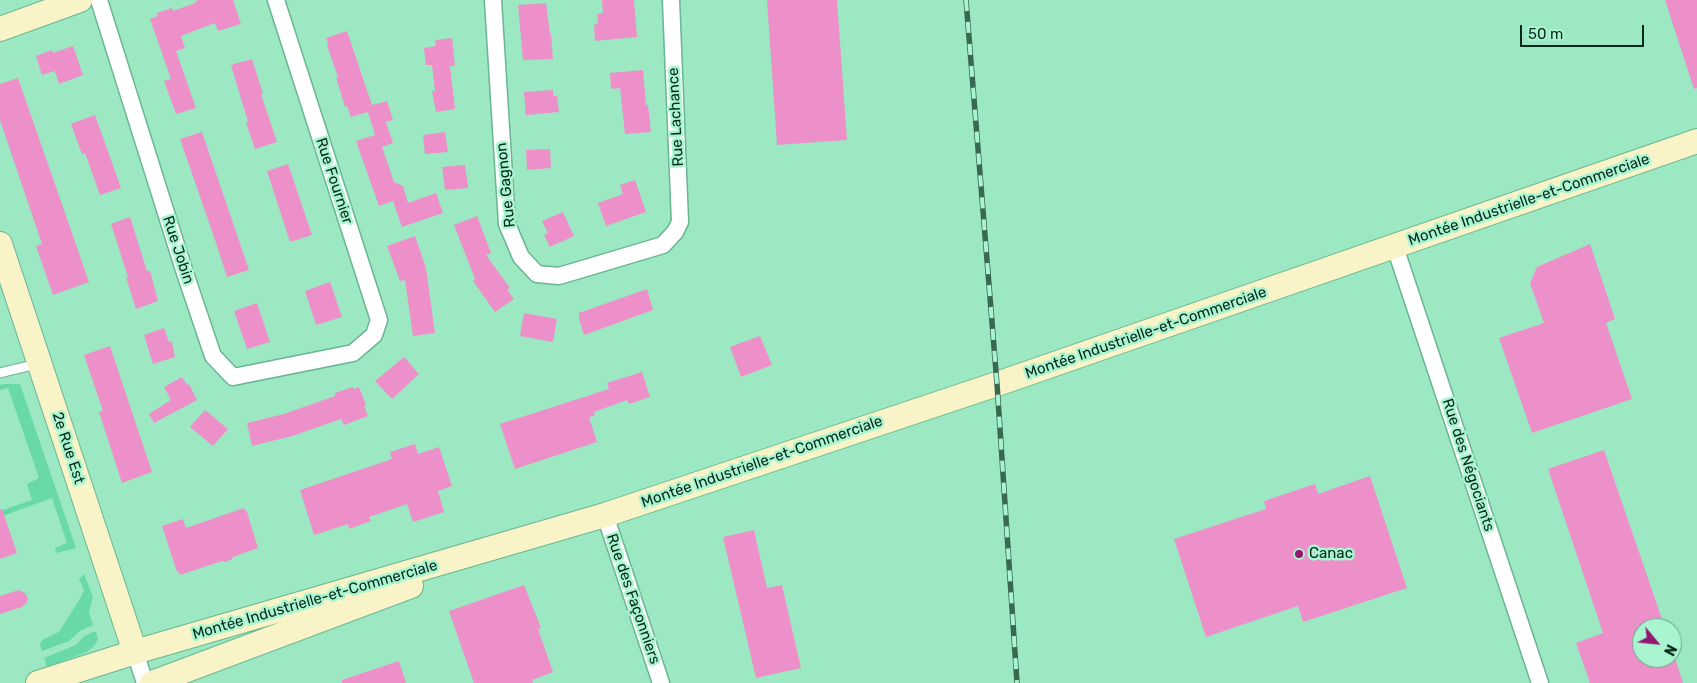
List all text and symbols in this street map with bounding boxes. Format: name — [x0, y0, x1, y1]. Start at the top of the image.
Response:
scale bar — [1522, 15, 1646, 47]
text: 50 m — [1528, 25, 1563, 43]
street label: Rue Lachance — [664, 67, 688, 167]
street label: Rue Fournier — [312, 136, 356, 226]
street label: Rue Gagnon — [493, 142, 519, 228]
street label: Montée Industrielle-et-Commerciale — [1406, 150, 1652, 250]
street label: Rue Jobin — [159, 214, 197, 286]
street label: Montée Industrielle-et-Commerciale — [1023, 283, 1269, 383]
street label: Rue des Négociants — [1438, 396, 1498, 534]
street label: 2e Rue Est — [48, 410, 88, 486]
street label: Montée Industrielle-et-Commerciale — [639, 412, 885, 512]
street label: Rue des Façonniers — [602, 531, 664, 667]
place label: Canac — [1309, 545, 1353, 563]
marker: Canac — [1293, 548, 1305, 560]
street label: Montée Industrielle-et-Commerciale — [190, 556, 440, 644]
north arrow — [1632, 618, 1682, 668]
text: N — [1660, 641, 1680, 658]

